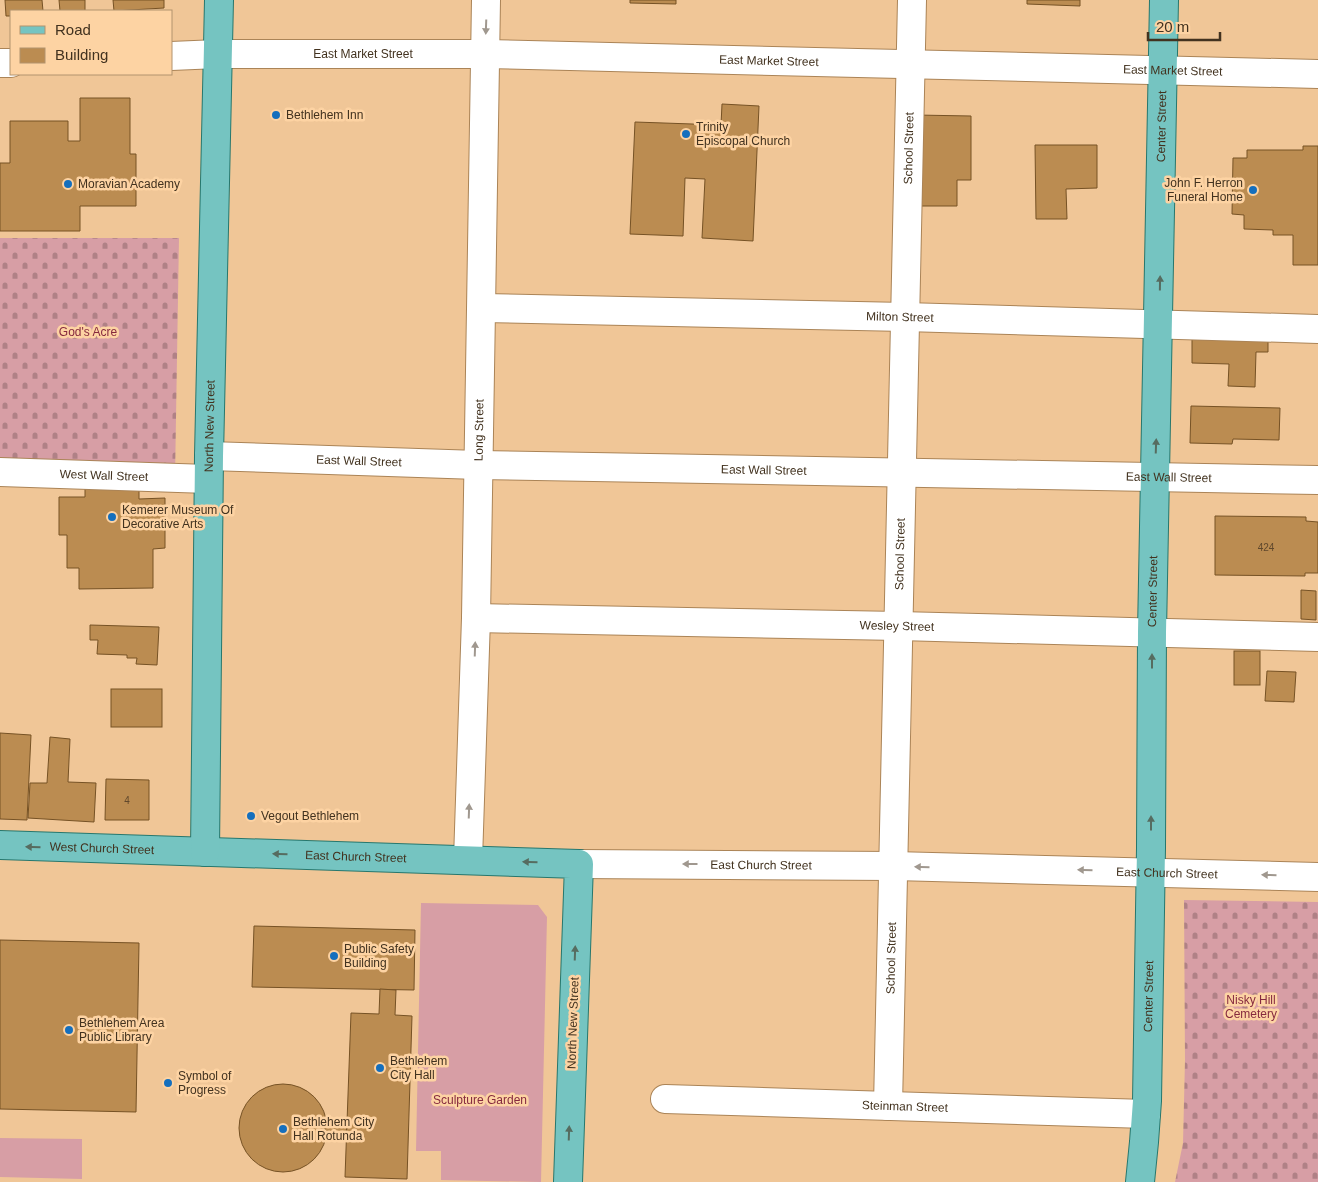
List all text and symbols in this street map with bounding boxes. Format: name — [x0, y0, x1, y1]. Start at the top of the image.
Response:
legend — [10, 10, 172, 75]
scale bar — [1148, 10, 1220, 42]
text: 20 m — [1156, 18, 1189, 35]
one-way arrow — [481, 19, 489, 35]
text: Road — [55, 21, 91, 38]
text: Building — [55, 46, 108, 63]
street label: East Market Street — [313, 47, 413, 61]
street label: East Market Street — [719, 53, 819, 69]
street label: East Market Street — [1123, 62, 1223, 79]
street label: Center Street — [1154, 90, 1169, 162]
place label: Bethlehem Inn — [286, 108, 363, 122]
marker: Bethlehem Inn — [270, 109, 282, 121]
street label: School Street — [901, 111, 917, 184]
place label: Trinity Episcopal Church — [696, 120, 790, 148]
marker: Trinity Episcopal Church — [680, 128, 692, 140]
place label: John F. Herron Funeral Home — [1164, 176, 1243, 204]
place label: Moravian Academy — [78, 177, 180, 191]
marker: Moravian Academy — [62, 178, 74, 190]
marker: John F. Herron Funeral Home — [1247, 184, 1259, 196]
one-way arrow — [1156, 275, 1164, 291]
street label: Milton Street — [866, 309, 934, 325]
park label: God's Acre — [59, 325, 117, 339]
street label: North New Street — [202, 379, 218, 472]
street label: Long Street — [472, 398, 487, 461]
one-way arrow — [1152, 438, 1160, 454]
street label: East Wall Street — [316, 453, 403, 469]
street label: East Wall Street — [721, 462, 807, 478]
street label: West Wall Street — [59, 467, 149, 484]
street label: East Wall Street — [1126, 470, 1212, 485]
place label: Kemerer Museum Of Decorative Arts — [122, 503, 234, 531]
marker: Kemerer Museum Of Decorative Arts — [106, 511, 118, 523]
street label: School Street — [892, 517, 908, 590]
house number: 424 — [1258, 542, 1275, 553]
street label: Center Street — [1145, 555, 1160, 627]
street label: Wesley Street — [860, 618, 935, 634]
one-way arrow — [471, 641, 479, 657]
one-way arrow — [1148, 653, 1156, 669]
house number: 4 — [124, 795, 130, 806]
one-way arrow — [466, 803, 474, 819]
place label: Vegout Bethlehem — [261, 809, 359, 823]
marker: Vegout Bethlehem — [245, 810, 257, 822]
one-way arrow — [1147, 815, 1155, 831]
street label: West Church Street — [49, 840, 155, 857]
one-way arrow — [25, 842, 41, 850]
street label: East Church Street — [305, 848, 407, 865]
one-way arrow — [272, 850, 288, 858]
one-way arrow — [522, 858, 538, 866]
street label: East Church Street — [710, 858, 812, 872]
one-way arrow — [681, 860, 697, 868]
one-way arrow — [914, 862, 930, 870]
street label: East Church Street — [1116, 865, 1218, 881]
one-way arrow — [1076, 866, 1092, 874]
one-way arrow — [1261, 871, 1277, 879]
street label: School Street — [883, 921, 899, 994]
place label: Public Safety Building — [344, 942, 414, 970]
one-way arrow — [571, 945, 579, 961]
marker: Public Safety Building — [328, 950, 340, 962]
street label: Center Street — [1141, 960, 1156, 1032]
street label: North New Street — [564, 976, 582, 1069]
park label: Nisky Hill Cemetery — [1225, 993, 1277, 1021]
place label: Bethlehem Area Public Library — [79, 1016, 165, 1044]
marker: Bethlehem Area Public Library — [63, 1024, 75, 1036]
place label: Bethlehem City Hall — [390, 1054, 447, 1082]
marker: Bethlehem City Hall — [374, 1062, 386, 1074]
place label: Symbol of Progress — [178, 1069, 232, 1097]
marker: Symbol of Progress — [162, 1077, 174, 1089]
park label: Sculpture Garden — [433, 1093, 527, 1107]
street label: Steinman Street — [862, 1098, 949, 1115]
place label: Bethlehem City Hall Rotunda — [293, 1115, 374, 1143]
marker: Bethlehem City Hall Rotunda — [277, 1123, 289, 1135]
one-way arrow — [566, 1125, 574, 1141]

